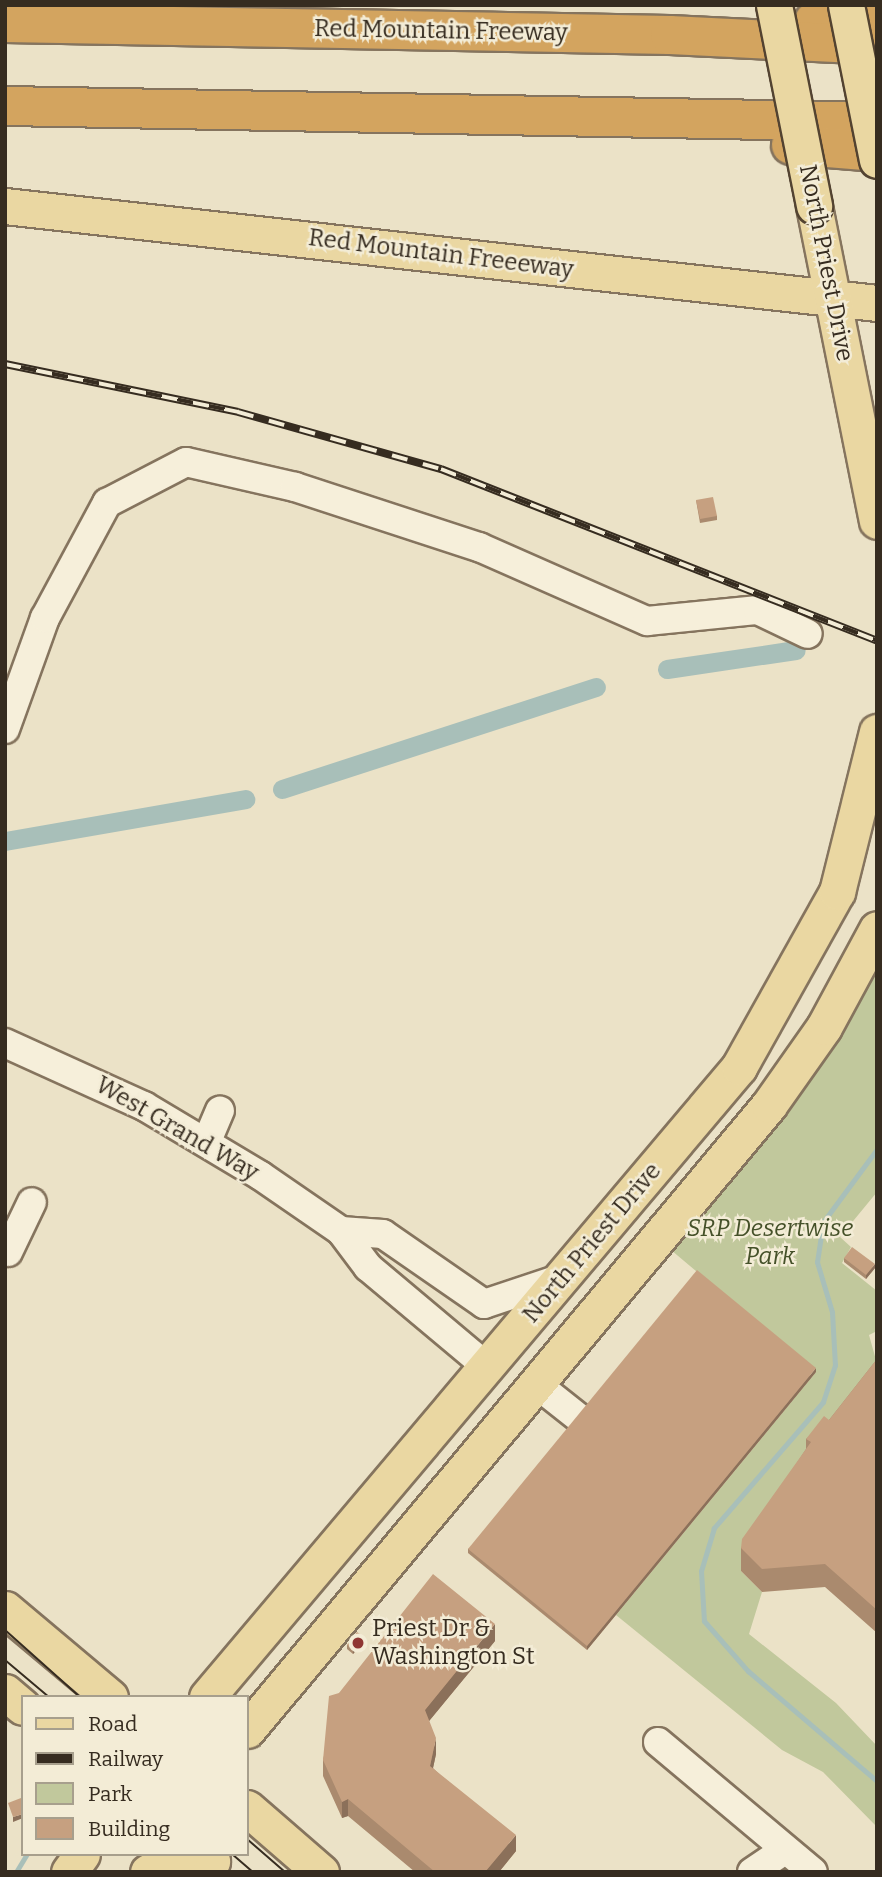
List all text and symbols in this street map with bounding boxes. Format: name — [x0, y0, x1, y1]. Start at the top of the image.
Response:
street label: Red Mountain Freeway — [314, 14, 568, 48]
street label: North Priest Drive — [793, 162, 859, 364]
street label: Red Mountain Freeeway — [307, 223, 575, 285]
street label: West Grand Way — [90, 1071, 264, 1187]
street label: North Priest Drive — [517, 1157, 667, 1329]
park label: SRP Desertwise Park — [687, 1215, 853, 1271]
place label: Priest Dr & Washington St — [372, 1615, 535, 1671]
marker: Priest Dr & Washington St — [350, 1635, 366, 1651]
legend — [21, 1695, 248, 1856]
text: Road — [88, 1711, 137, 1737]
text: Railway — [88, 1746, 163, 1772]
text: Park — [88, 1781, 132, 1807]
text: Building — [88, 1816, 170, 1842]

